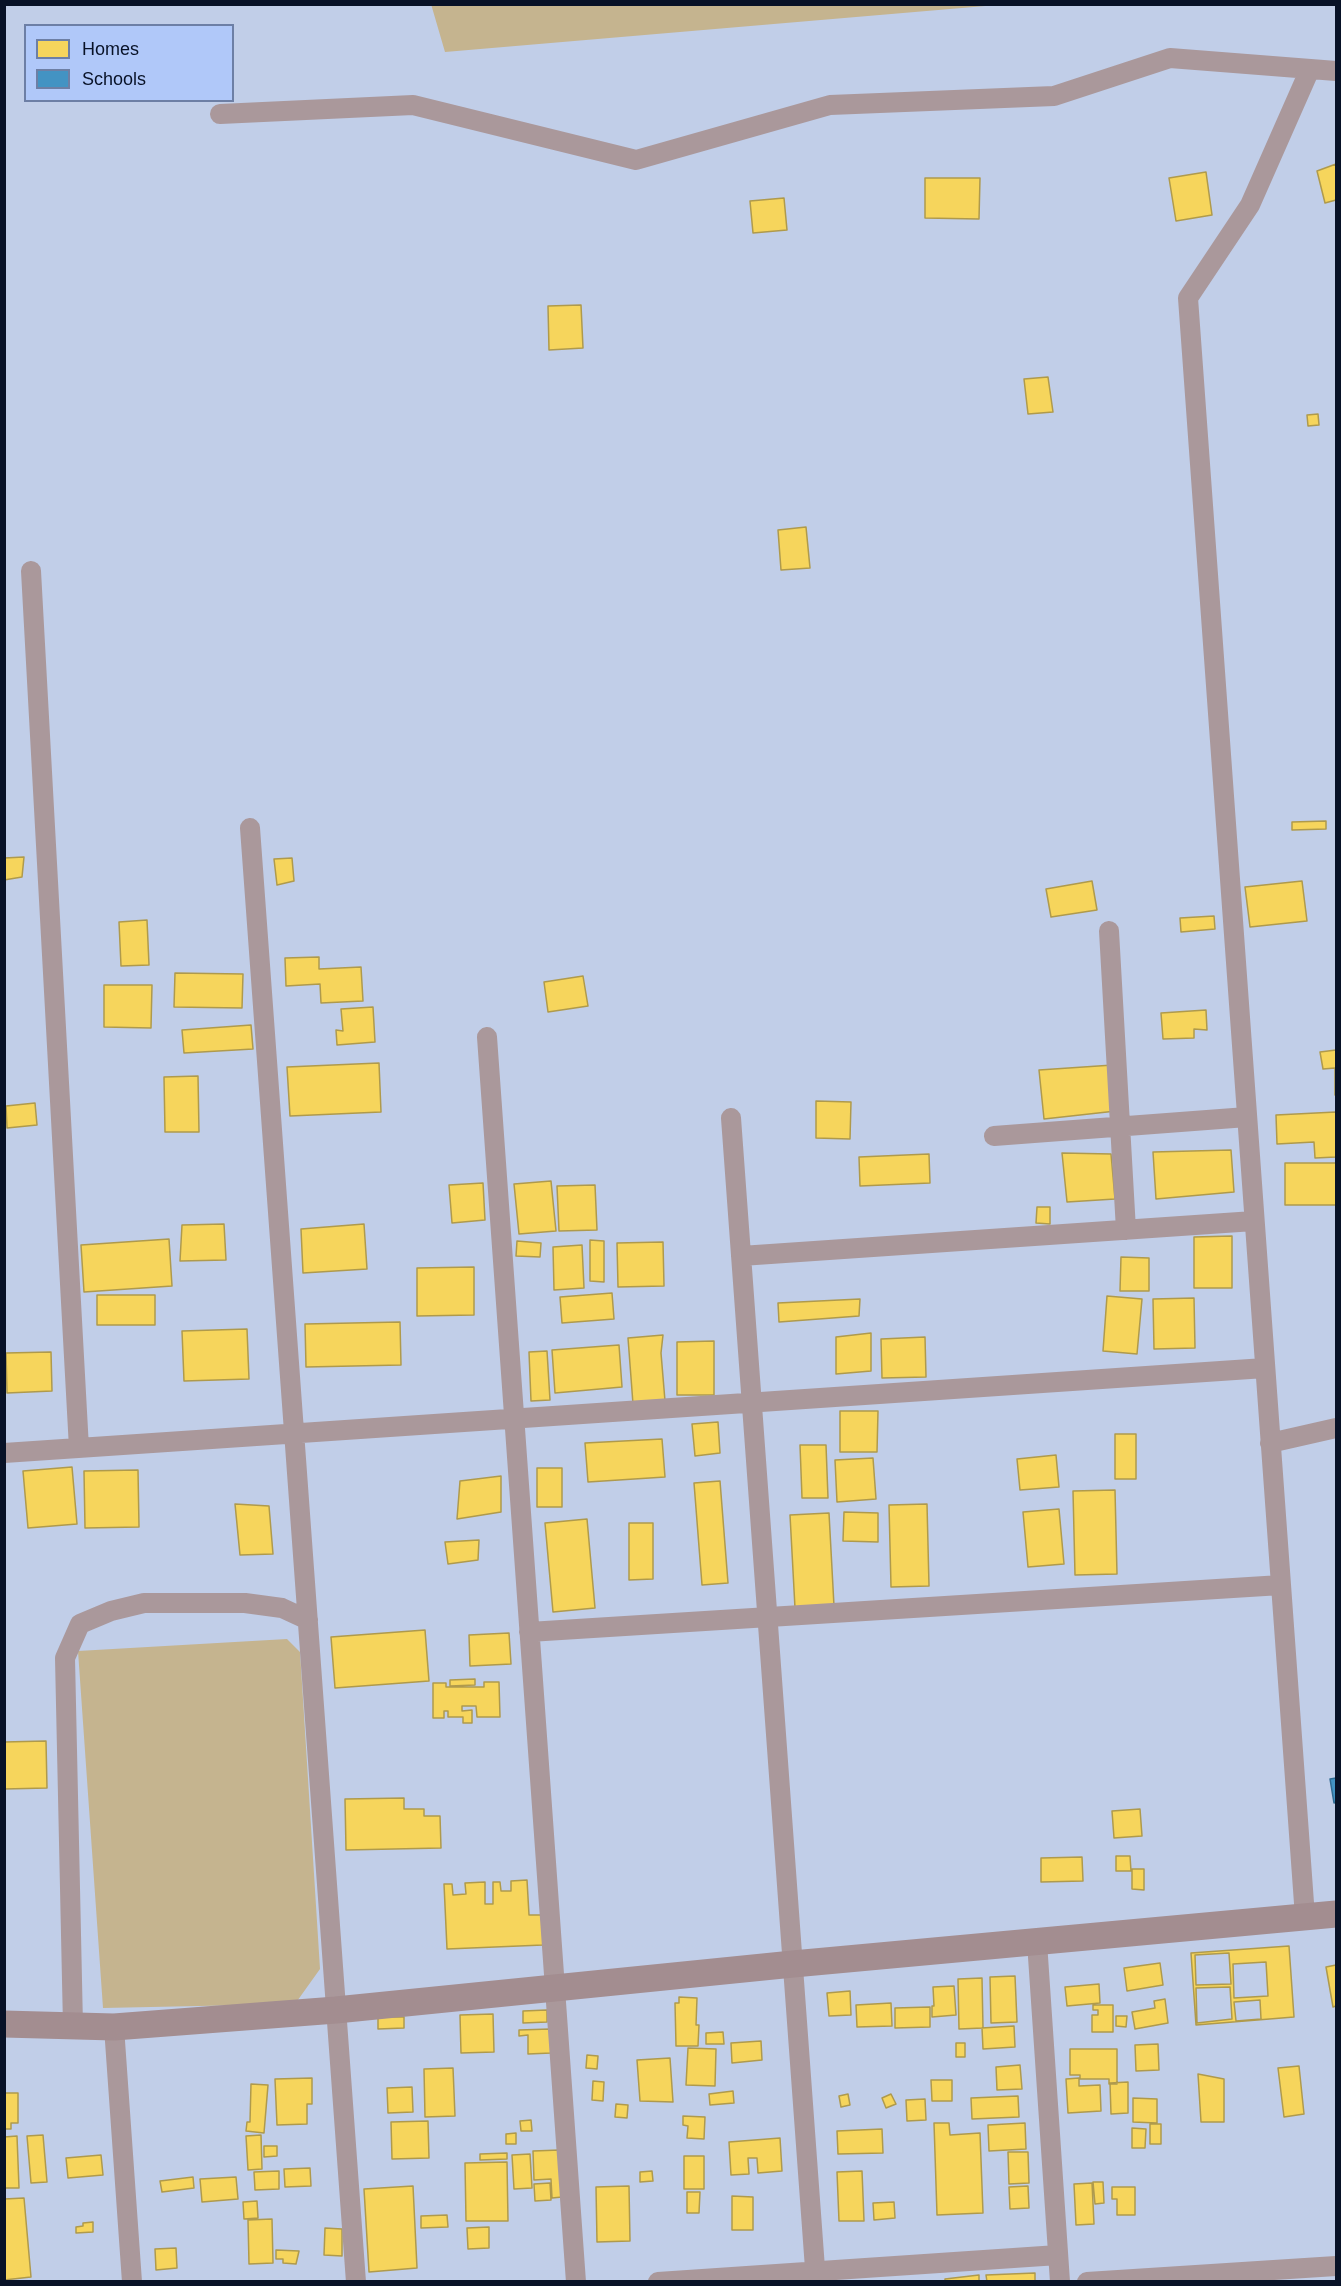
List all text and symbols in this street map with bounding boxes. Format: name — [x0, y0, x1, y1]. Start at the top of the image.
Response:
legend — [24, 24, 234, 102]
text: Homes — [82, 39, 139, 59]
text: Schools — [82, 69, 146, 89]

